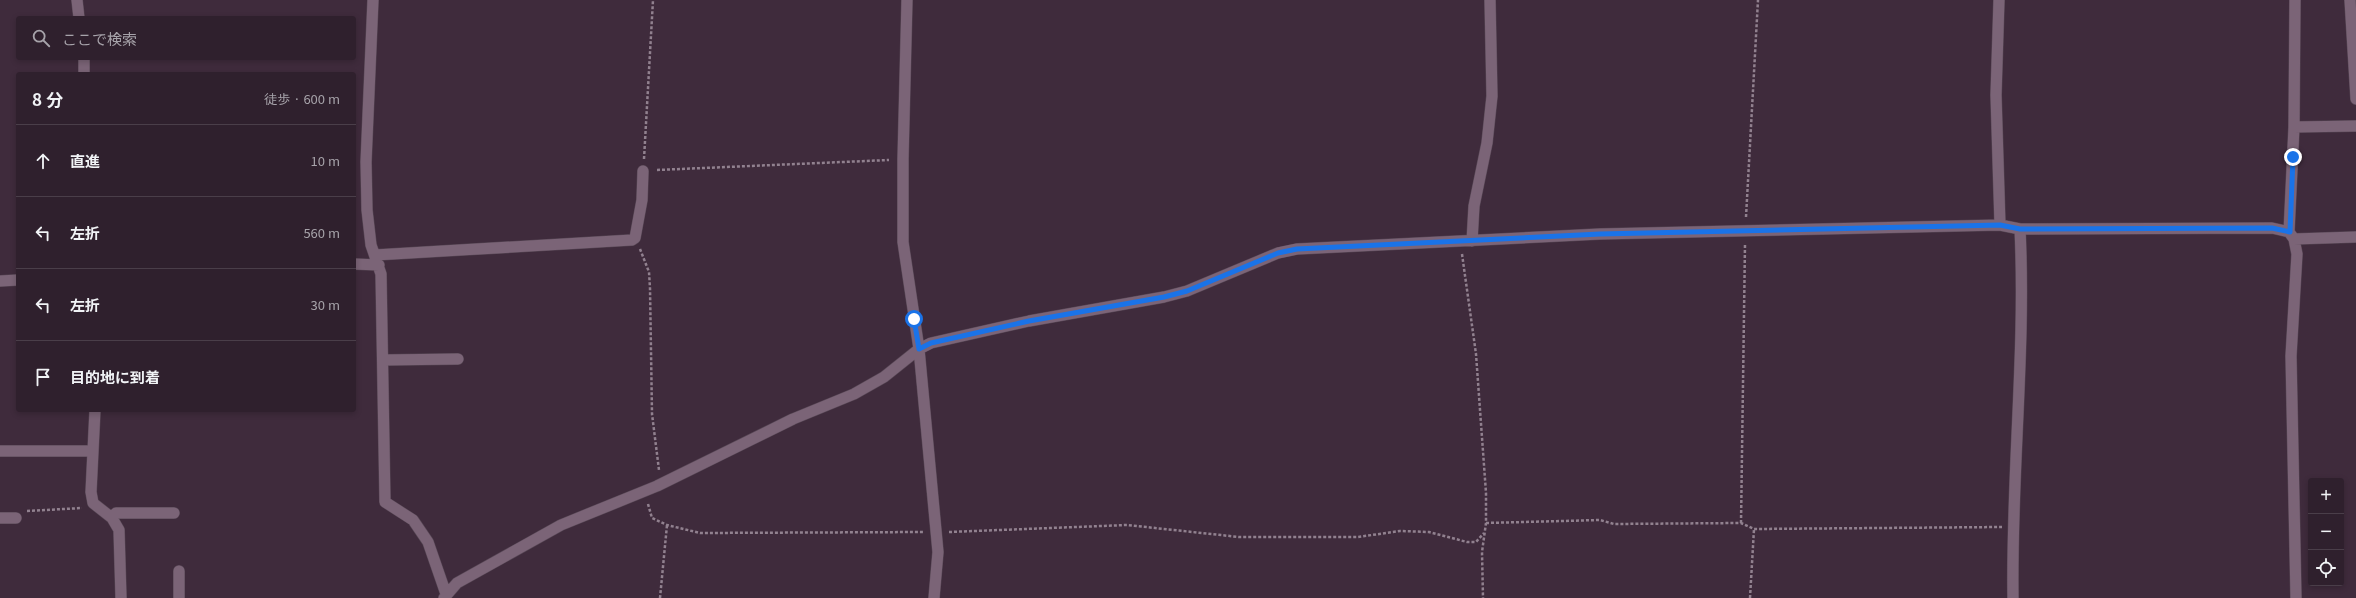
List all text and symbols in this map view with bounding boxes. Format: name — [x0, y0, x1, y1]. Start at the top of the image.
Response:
search box — [16, 16, 356, 60]
icon: search — [30, 27, 52, 49]
text: ここで検索 — [62, 28, 137, 49]
text: 8 分 — [32, 86, 63, 111]
text: 徒歩 · 600 m — [264, 89, 340, 108]
route end — [2284, 148, 2302, 166]
icon: ahead — [32, 150, 54, 172]
text: 直進 — [70, 150, 100, 171]
text: 10 m — [311, 151, 340, 170]
icon: left — [32, 222, 54, 244]
text: 左折 — [70, 222, 100, 243]
text: 560 m — [303, 223, 340, 242]
icon: left — [32, 294, 54, 316]
text: 左折 — [70, 294, 100, 315]
text: 30 m — [311, 295, 340, 314]
route start — [905, 310, 923, 328]
icon: arrive — [32, 366, 54, 388]
text: 目的地に到着 — [70, 366, 160, 387]
map controls — [2308, 478, 2344, 586]
button: + — [2308, 478, 2344, 514]
button: − — [2308, 514, 2344, 550]
button: locate — [2308, 550, 2344, 586]

